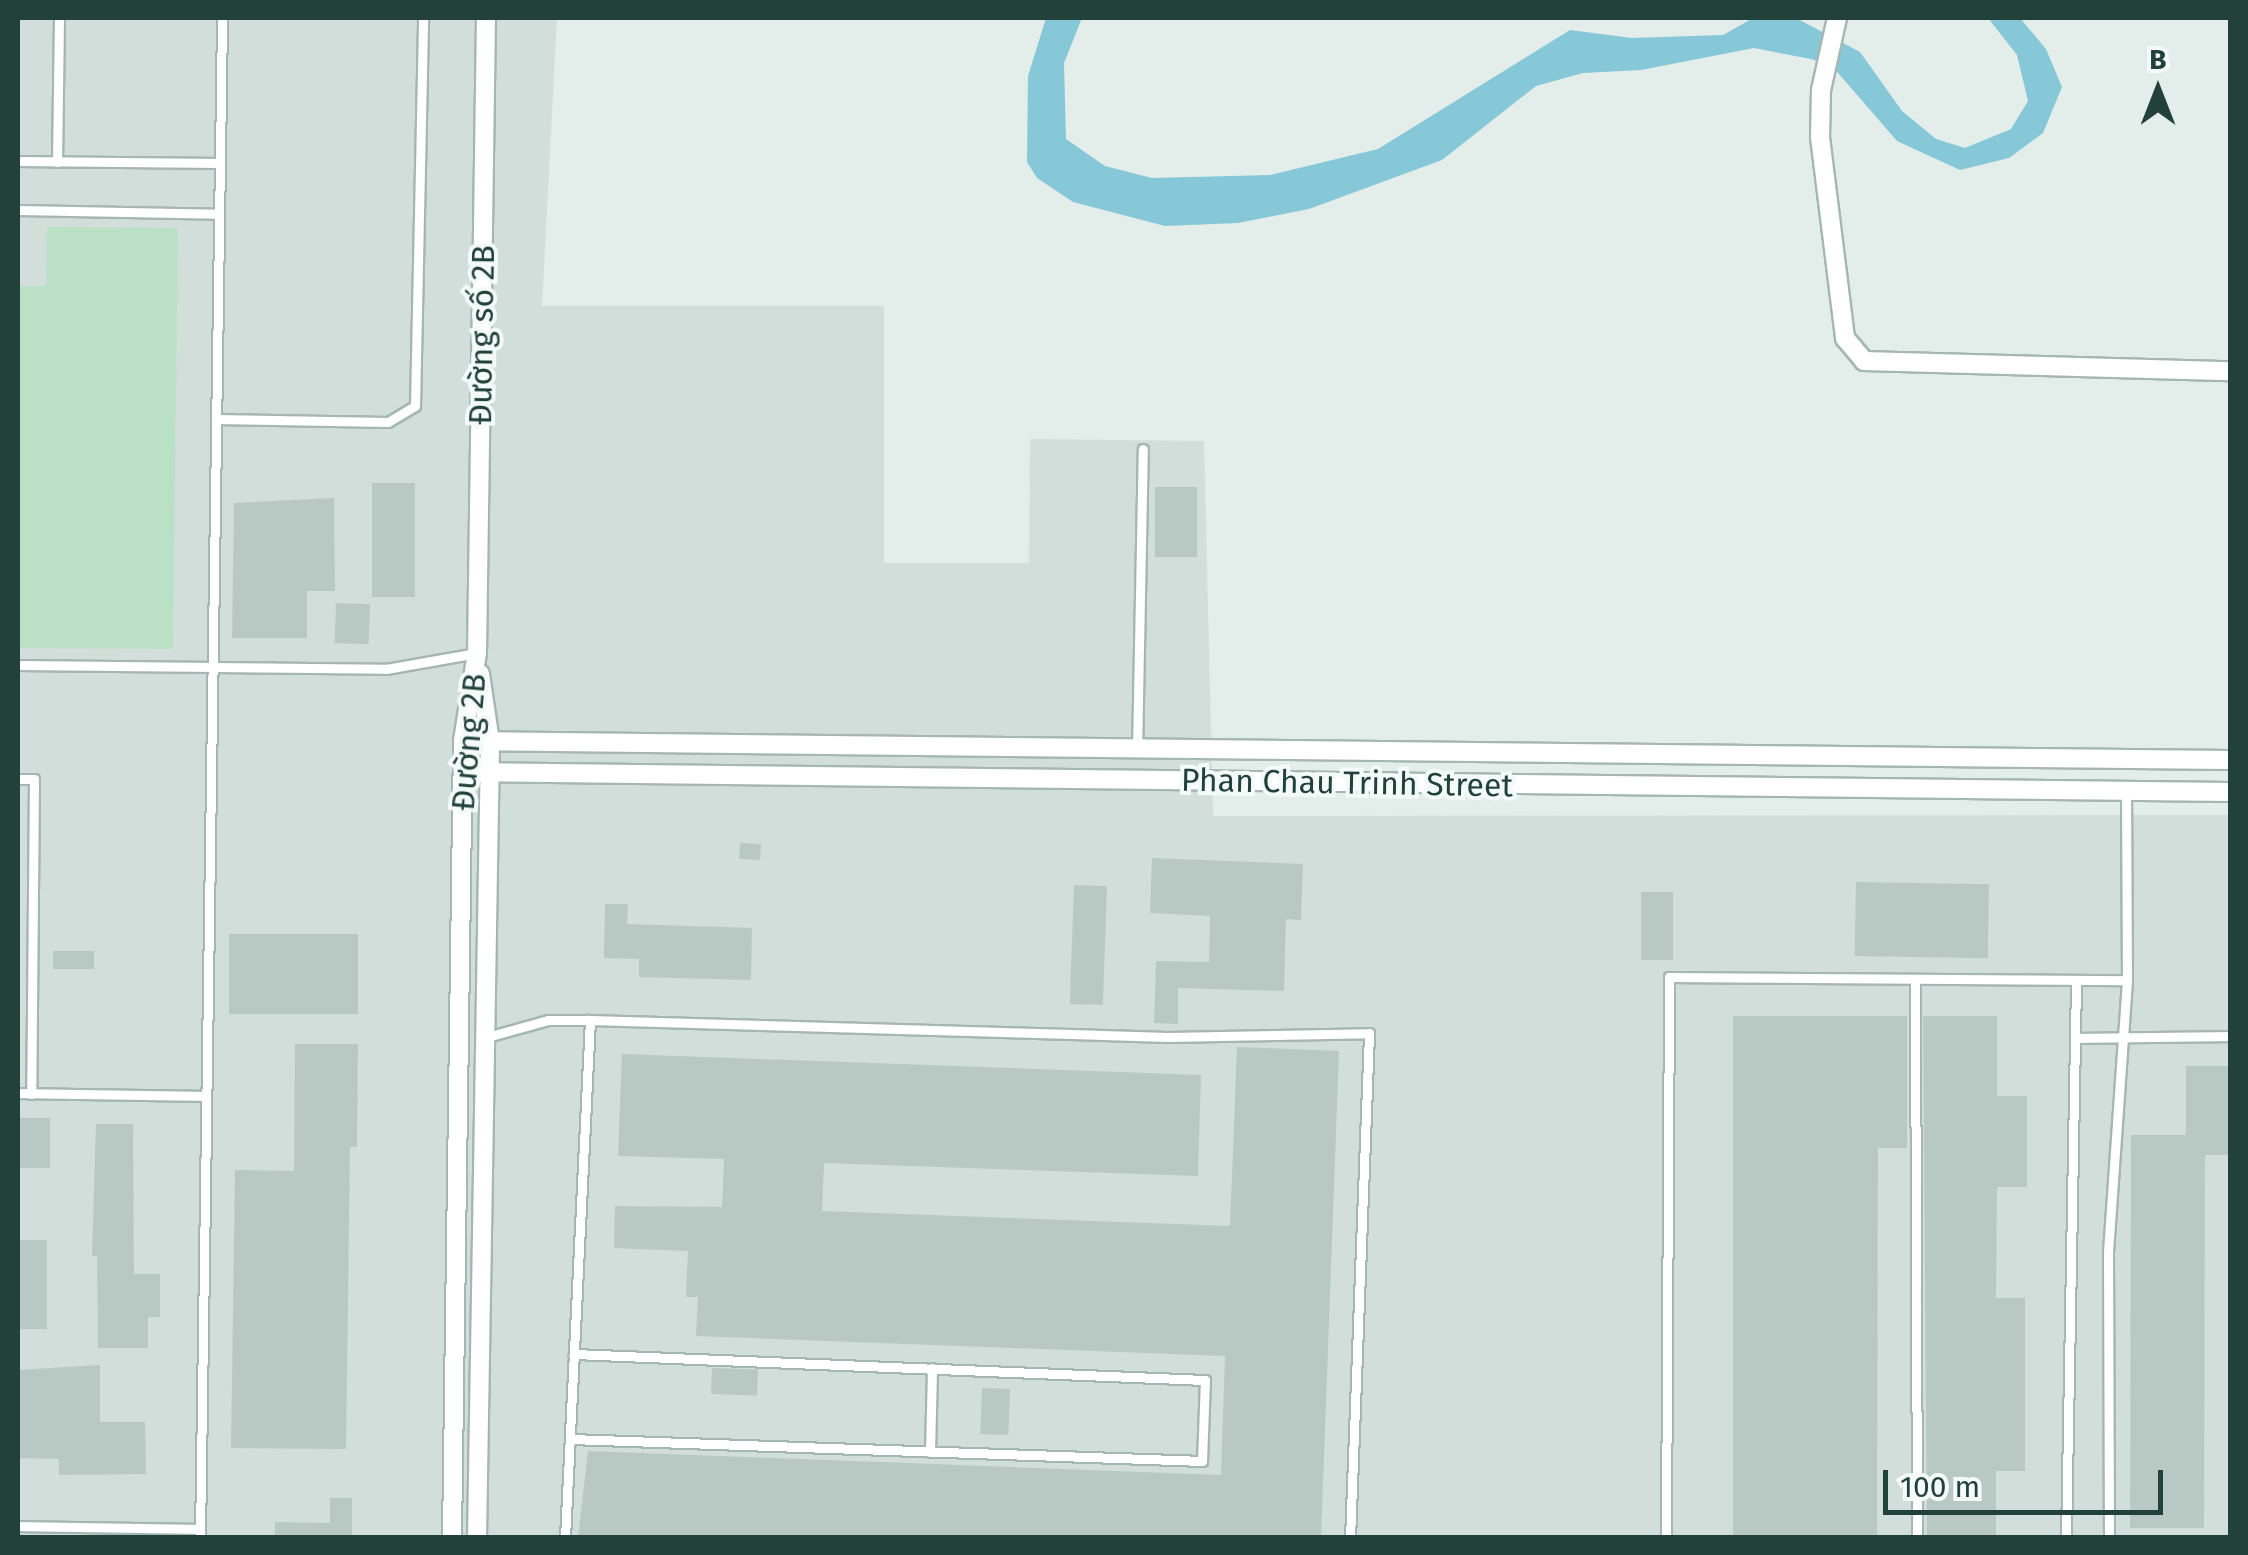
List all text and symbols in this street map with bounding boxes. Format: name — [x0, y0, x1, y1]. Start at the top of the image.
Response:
north arrow — [2108, 40, 2208, 140]
text: B — [2149, 43, 2167, 76]
street label: Đường số 2B — [461, 245, 503, 425]
street label: Đường 2B — [444, 672, 494, 812]
street label: Phan Chau Trinh Street — [1181, 761, 1513, 805]
scale bar — [1888, 1450, 2168, 1512]
text: 100 m — [1900, 1469, 1980, 1505]

